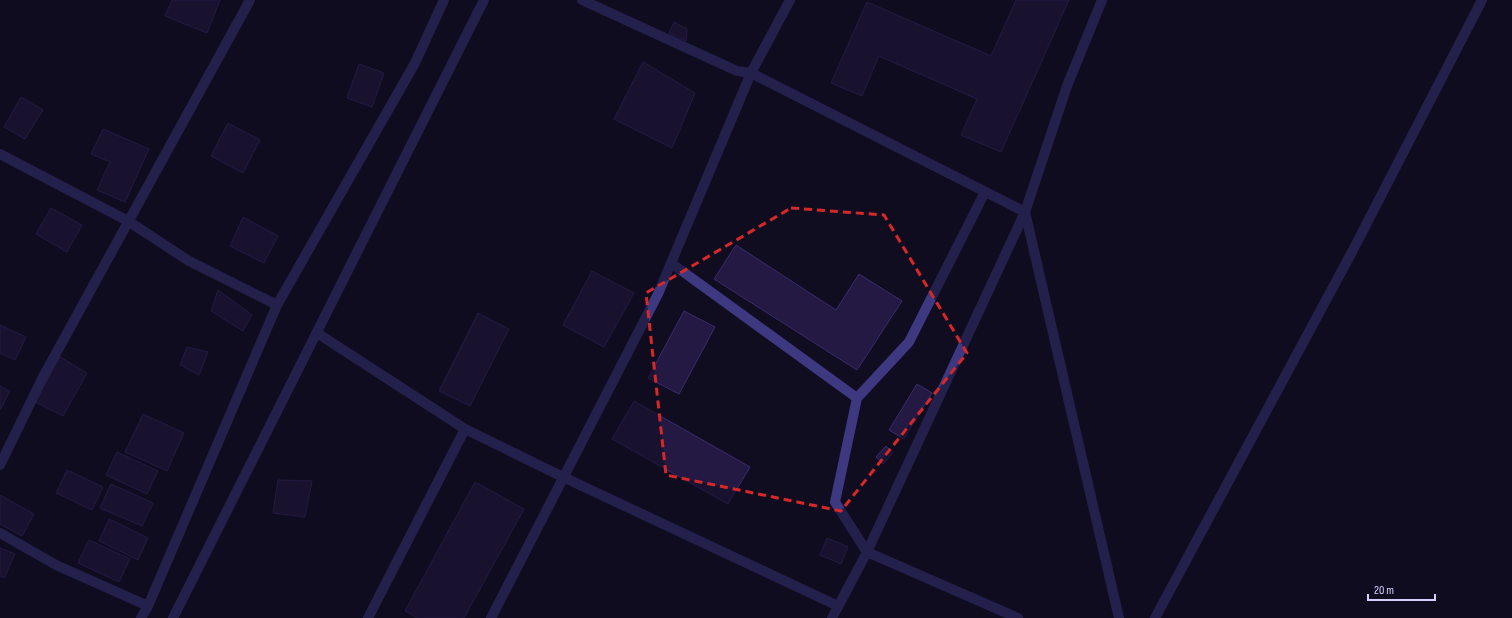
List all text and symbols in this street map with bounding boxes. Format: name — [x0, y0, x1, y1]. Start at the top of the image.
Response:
scale bar — [1368, 576, 1435, 602]
text: 20 m — [1374, 583, 1394, 598]

